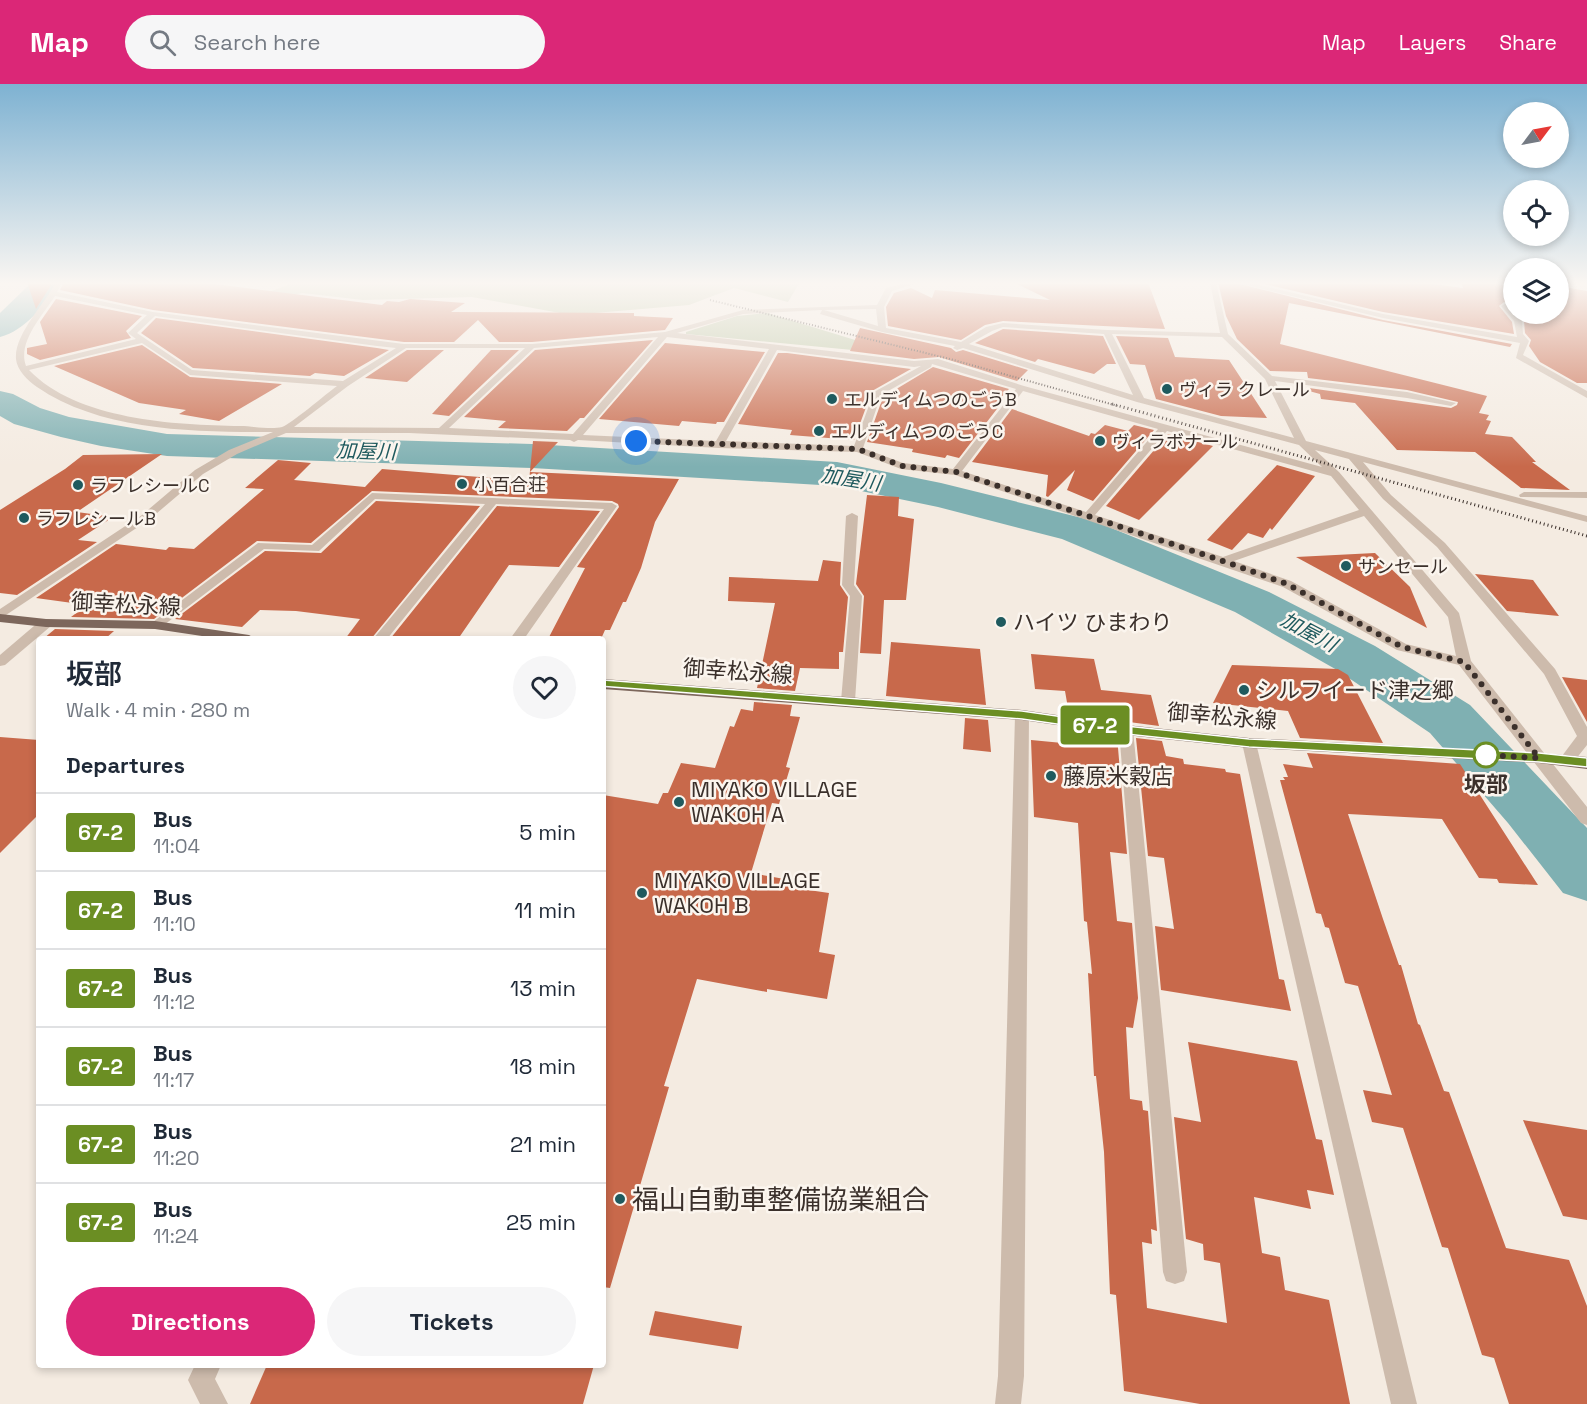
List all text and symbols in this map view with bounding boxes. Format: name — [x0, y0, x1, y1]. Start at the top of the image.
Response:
search box — [125, 15, 545, 69]
text: Map — [30, 24, 89, 60]
icon: search — [146, 26, 179, 59]
text: Search here — [194, 28, 321, 56]
text: Map — [1322, 29, 1366, 56]
text: Layers — [1399, 29, 1466, 56]
text: Share — [1499, 29, 1557, 56]
north arrow — [1503, 102, 1569, 168]
map controls — [1503, 102, 1569, 324]
button: locate — [1503, 180, 1569, 246]
button: layers — [1503, 258, 1569, 324]
place label: ヴィラ クレール — [1179, 378, 1310, 401]
marker: ヴィラ クレール — [1160, 382, 1174, 396]
place label: エルディムつのごうB — [844, 388, 1017, 411]
marker: エルディムつのごうB — [825, 392, 839, 406]
place label: エルディムつのごうC — [831, 420, 1003, 443]
marker: エルディムつのごうC — [812, 424, 826, 438]
your location — [621, 426, 651, 456]
place label: ヴィラボナール — [1112, 430, 1238, 453]
marker: ヴィラボナール — [1093, 434, 1107, 448]
water label: 加屋川 — [336, 437, 398, 465]
water label: 加屋川 — [819, 461, 885, 497]
place label: 小百合荘 — [474, 473, 546, 496]
place label: ラフレシールC — [90, 474, 210, 497]
marker: 小百合荘 — [455, 477, 469, 491]
marker: ラフレシールC — [71, 478, 85, 492]
place label: ラフレシールB — [36, 507, 156, 530]
marker: ラフレシールB — [17, 511, 31, 525]
place label: サンセール — [1358, 555, 1448, 578]
marker: サンセール — [1339, 559, 1353, 573]
street label: 御幸松永線 — [70, 587, 182, 621]
water label: 加屋川 — [1276, 606, 1343, 659]
place label: ハイツ ひまわり — [1013, 608, 1172, 636]
marker: ハイツ ひまわり — [994, 615, 1008, 629]
street label: 御幸松永線 — [682, 653, 794, 689]
text: 坂部 — [66, 656, 122, 692]
button: heart — [513, 656, 576, 719]
place label: シルフイード津之郷 — [1256, 676, 1454, 704]
marker: シルフイード津之郷 — [1237, 683, 1251, 697]
text: Walk · 4 min · 280 m — [66, 697, 250, 723]
street label: 御幸松永線 — [1166, 697, 1278, 735]
line badge: 67-2 — [1053, 706, 1137, 744]
text: 67-2 — [1073, 712, 1117, 739]
marker: 坂部 — [1473, 742, 1499, 768]
text: Departures — [66, 751, 185, 779]
place label: 藤原米穀店 — [1063, 762, 1173, 790]
marker: 藤原米穀店 — [1044, 769, 1058, 783]
place label: 坂部 — [1464, 770, 1508, 798]
place label: MIYAKO VILLAGE WAKOH A — [691, 775, 857, 828]
marker: MIYAKO VILLAGE WAKOH A — [672, 795, 686, 809]
text: Bus — [153, 805, 193, 833]
text: 5 min — [519, 818, 576, 846]
text: 67-2 — [78, 819, 123, 846]
text: 11:04 — [153, 833, 200, 859]
place label: MIYAKO VILLAGE WAKOH B — [654, 866, 820, 919]
text: Bus — [153, 883, 193, 911]
marker: MIYAKO VILLAGE WAKOH B — [635, 886, 649, 900]
text: 11 min — [514, 896, 576, 924]
text: 67-2 — [78, 897, 123, 924]
text: 11:10 — [153, 911, 196, 937]
text: Bus — [153, 961, 193, 989]
text: 13 min — [510, 974, 576, 1002]
text: 67-2 — [78, 975, 123, 1002]
text: 11:12 — [153, 989, 195, 1015]
text: Bus — [153, 1039, 193, 1067]
text: 18 min — [510, 1052, 576, 1080]
text: 67-2 — [78, 1053, 123, 1080]
text: 11:17 — [153, 1067, 194, 1093]
text: Bus — [153, 1117, 193, 1145]
text: 21 min — [510, 1130, 576, 1158]
text: 67-2 — [78, 1131, 123, 1158]
text: 11:20 — [153, 1145, 200, 1171]
place label: 福山自動車整備協業組合 — [632, 1182, 929, 1217]
marker: 福山自動車整備協業組合 — [613, 1192, 627, 1206]
text: Bus — [153, 1195, 193, 1223]
text: 25 min — [506, 1208, 576, 1236]
text: 67-2 — [78, 1209, 123, 1236]
text: 11:24 — [153, 1223, 199, 1249]
button: Directions — [66, 1287, 315, 1356]
button: Tickets — [327, 1287, 576, 1356]

